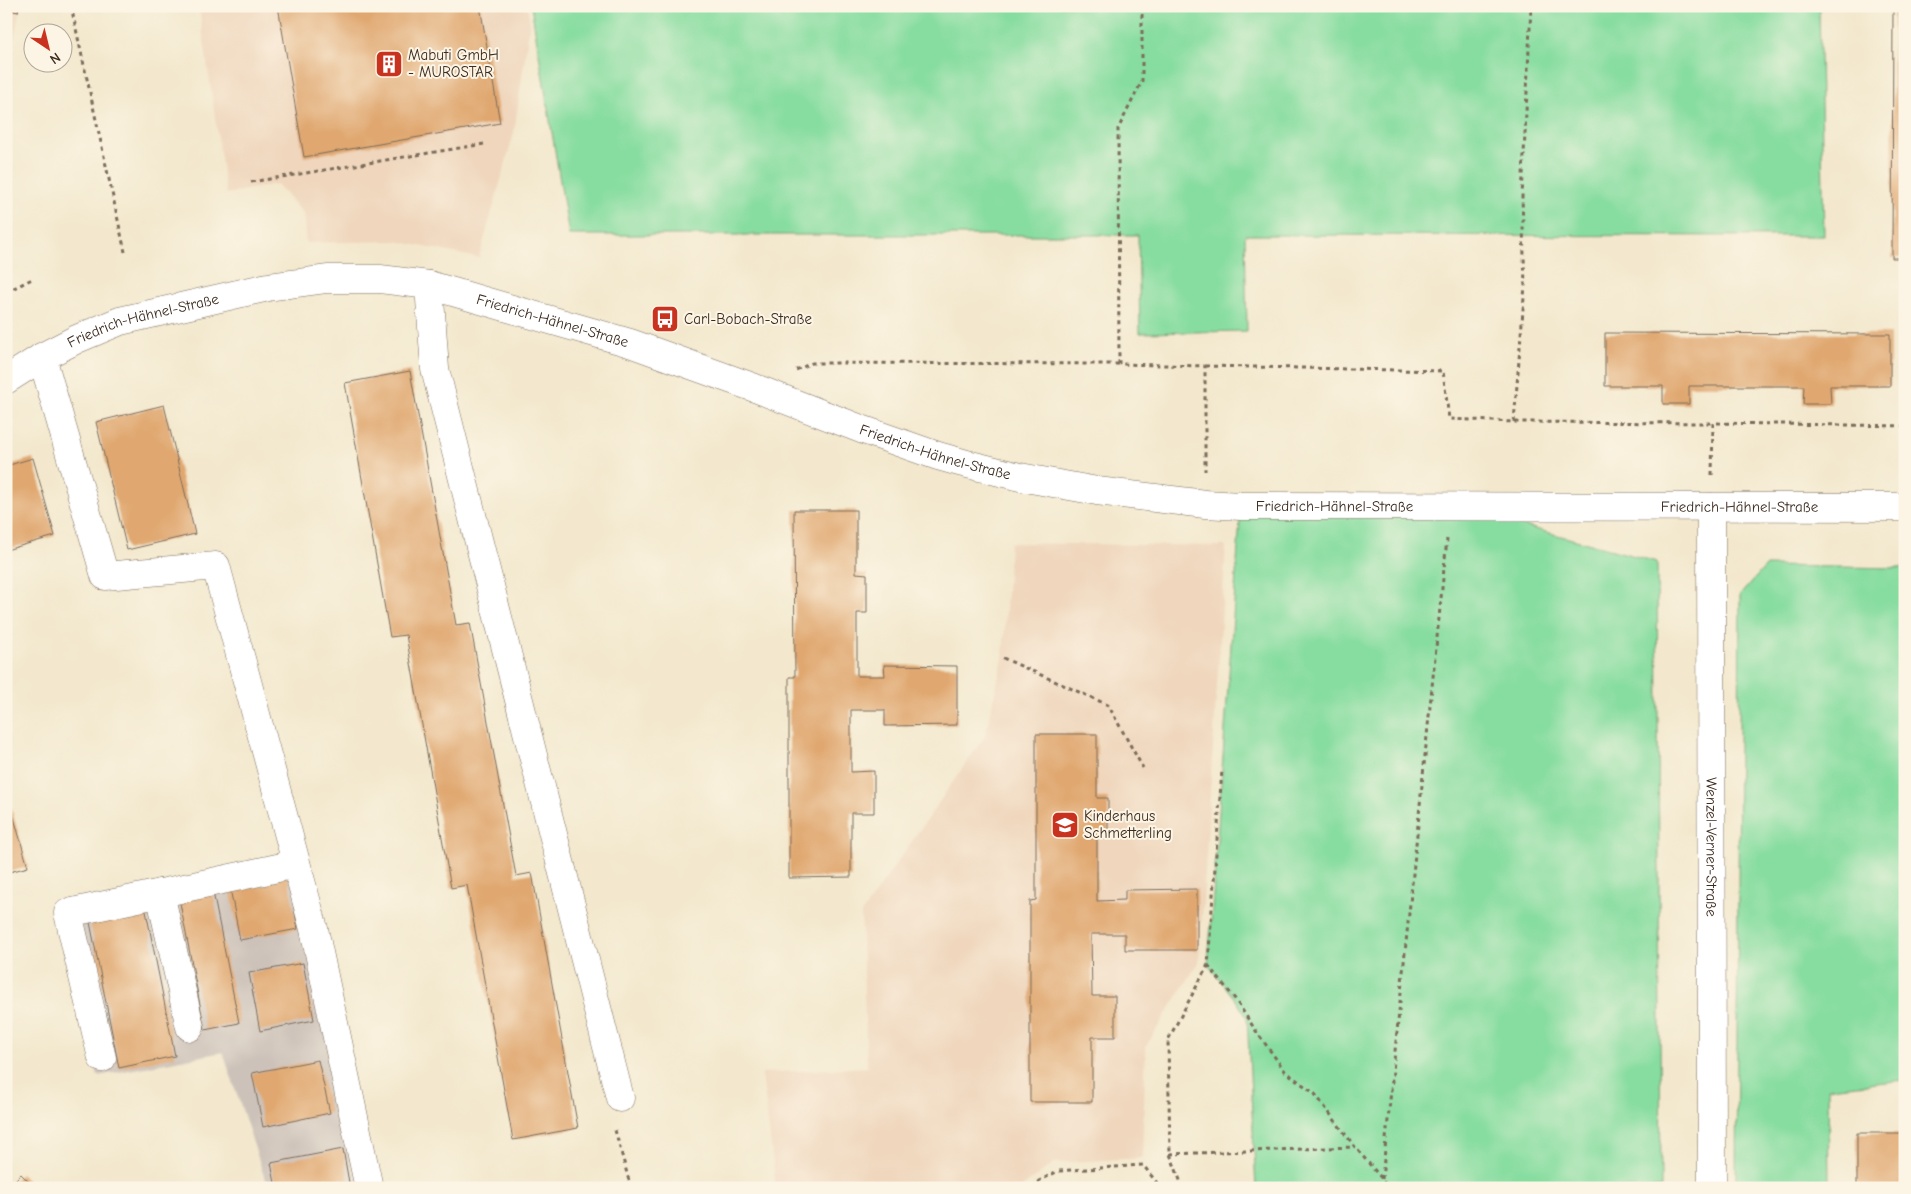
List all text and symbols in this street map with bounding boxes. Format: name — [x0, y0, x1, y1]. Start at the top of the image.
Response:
north arrow — [22, 22, 72, 72]
place label: Mabuti GmbH - MUROSTAR — [408, 46, 499, 81]
text: N — [47, 49, 64, 68]
building icon: Mabuti GmbH - MUROSTAR — [374, 49, 404, 79]
street label: Friedrich-Hähnel-Straße — [64, 290, 221, 351]
street label: Friedrich-Hähnel-Straße — [474, 290, 631, 351]
bus stop icon: Carl-Bobach-Straße — [650, 304, 680, 334]
place label: Carl-Bobach-Straße — [684, 310, 812, 328]
street label: Friedrich-Hähnel-Straße — [857, 420, 1013, 484]
street label: Friedrich-Hähnel-Straße — [1256, 497, 1414, 515]
street label: Friedrich-Hähnel-Straße — [1661, 498, 1819, 516]
street label: Wenzel-Verner-Straße — [1702, 777, 1721, 917]
place label: Kinderhaus Schmetterling — [1084, 807, 1172, 842]
school or university icon: Kinderhaus Schmetterling — [1050, 810, 1080, 840]

